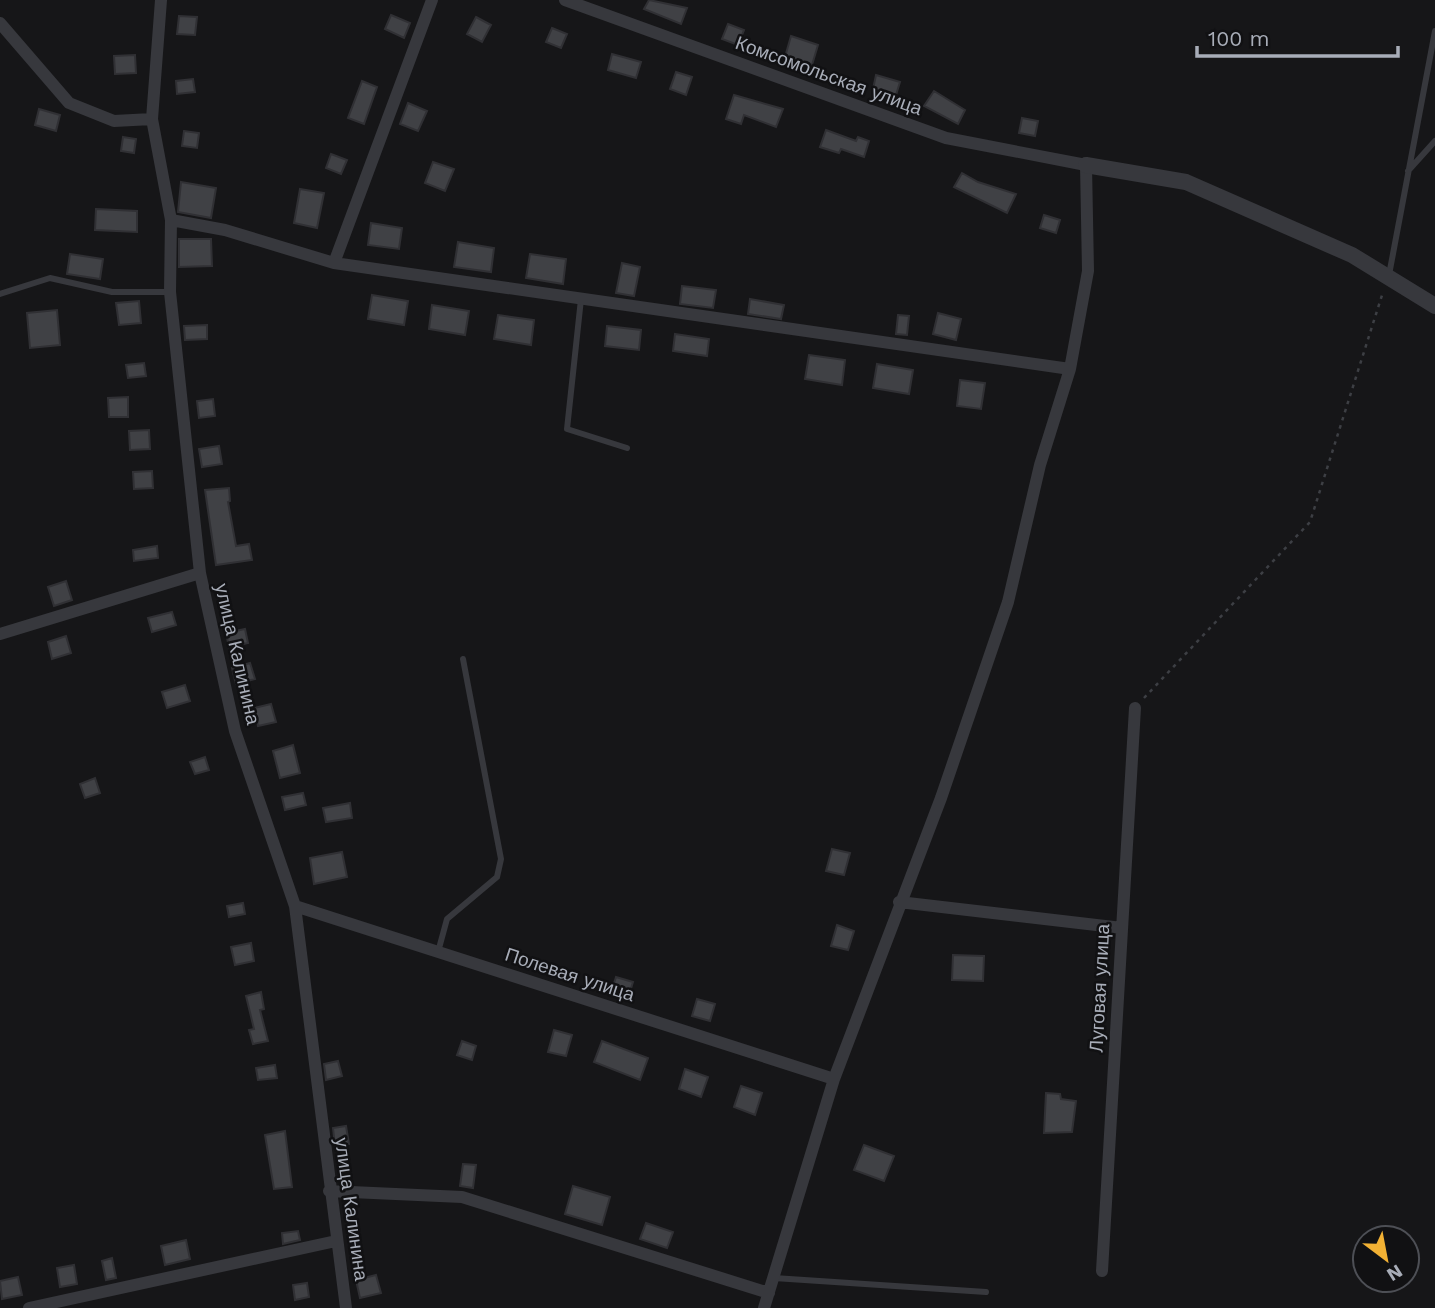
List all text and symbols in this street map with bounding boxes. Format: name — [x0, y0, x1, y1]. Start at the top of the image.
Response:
scale bar — [1197, 14, 1398, 58]
text: 100 m — [1208, 26, 1270, 51]
street label: Комсомольская улица — [732, 31, 926, 120]
street label: улица Калинина — [210, 581, 265, 727]
street label: Луговая улица — [1085, 923, 1114, 1053]
street label: Полевая улица — [502, 943, 638, 1006]
street label: улица Калинина — [330, 1136, 373, 1282]
north arrow — [1351, 1224, 1421, 1294]
text: N — [1383, 1260, 1407, 1286]

